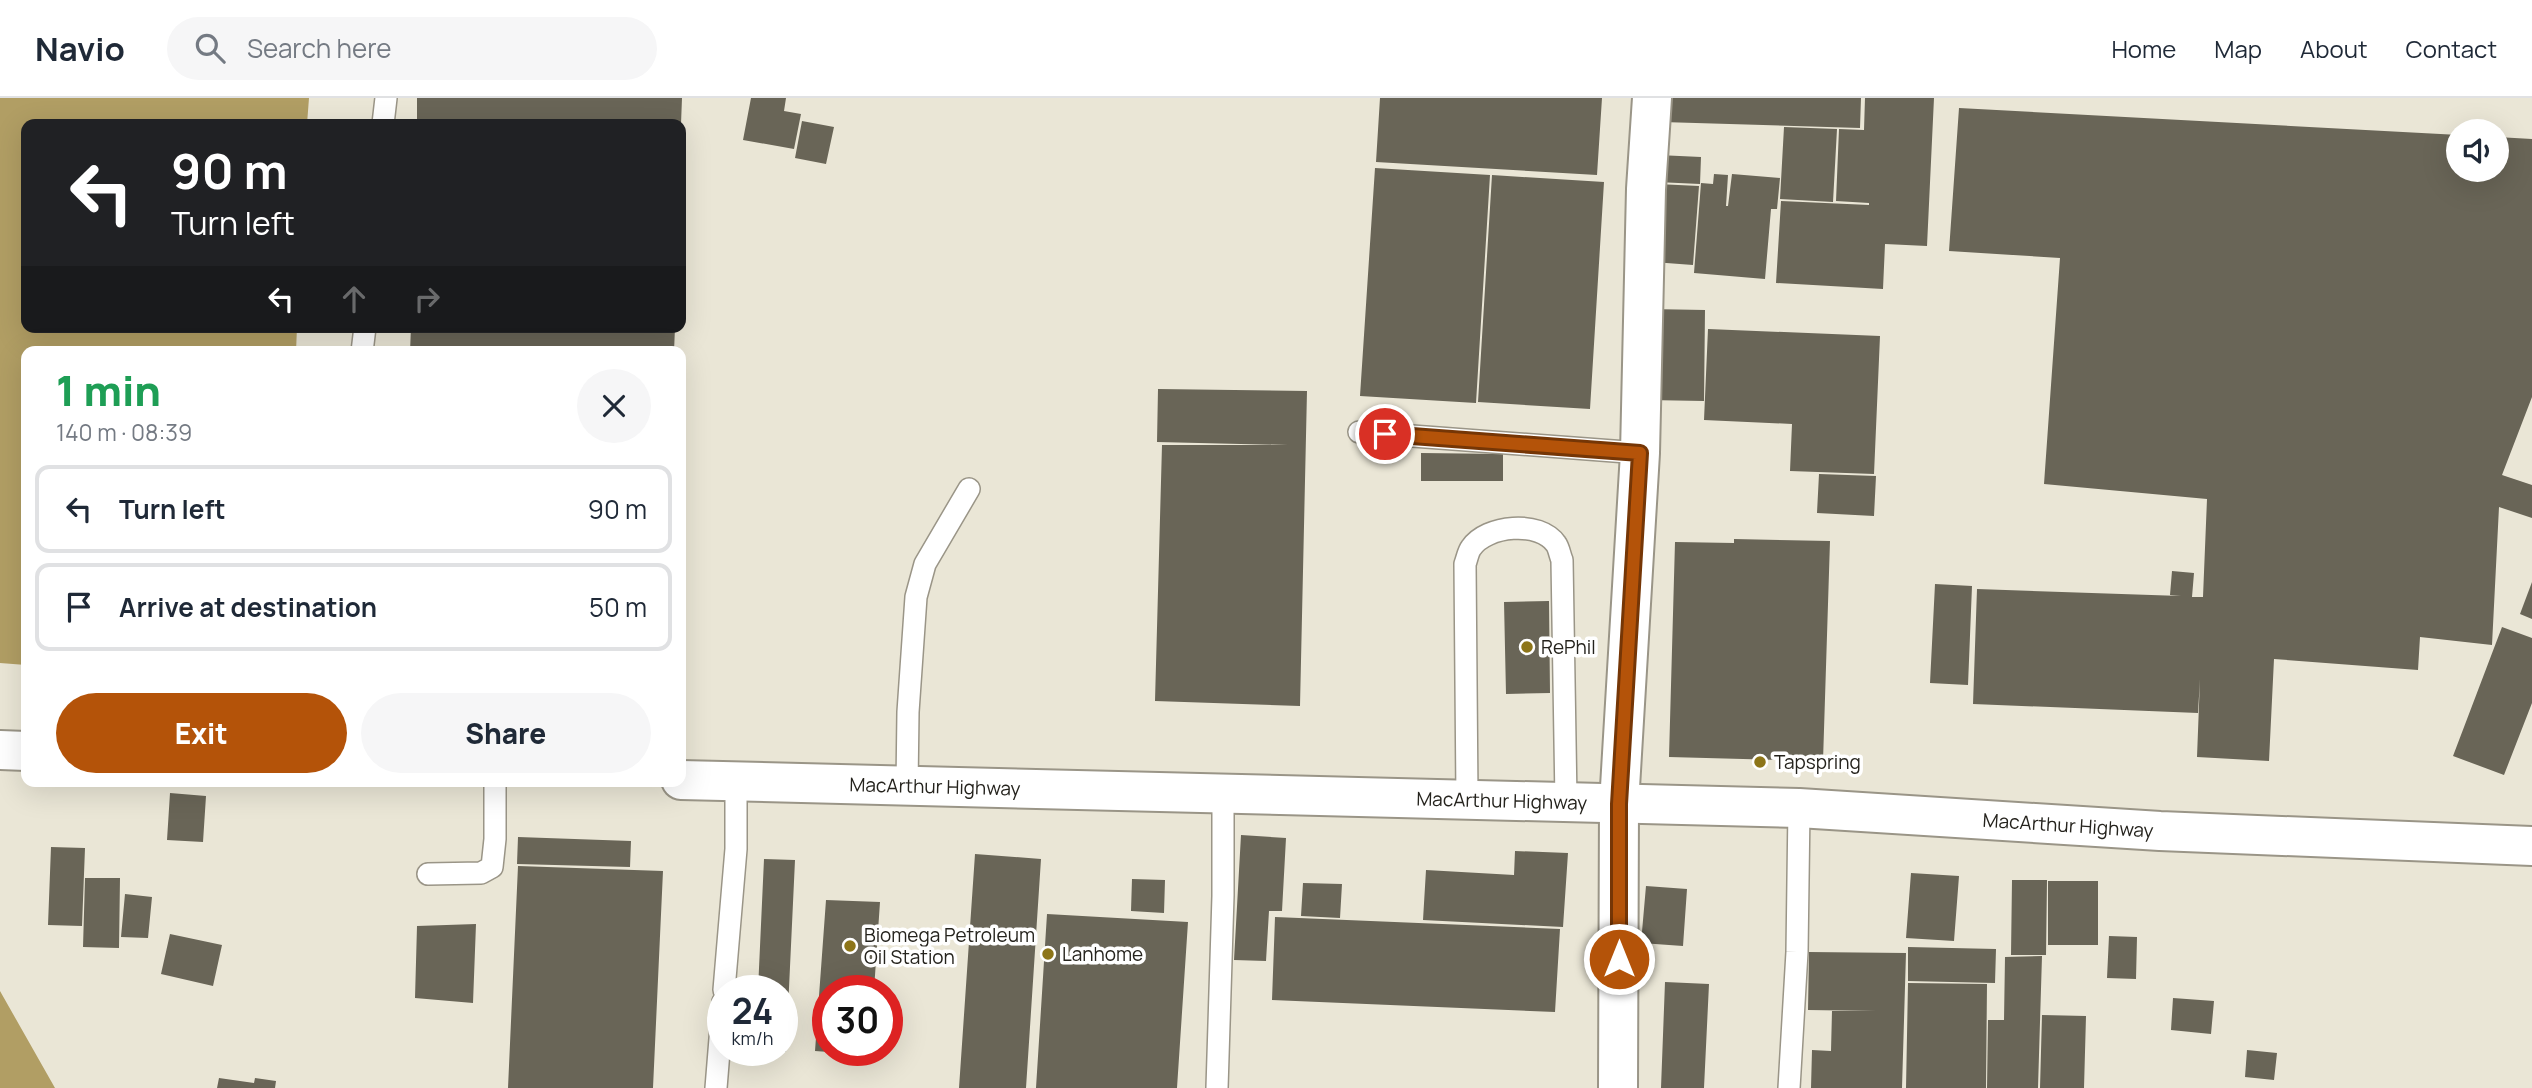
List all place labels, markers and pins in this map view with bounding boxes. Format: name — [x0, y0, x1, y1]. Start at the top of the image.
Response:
pin — [1355, 404, 1415, 464]
place label: RePhil — [1541, 634, 1596, 660]
marker: RePhil — [1519, 639, 1535, 655]
place label: Tapspring — [1774, 749, 1861, 775]
marker: Tapspring — [1752, 754, 1768, 770]
place label: Biomega Petroleum Oil Station — [864, 922, 1035, 970]
marker: Biomega Petroleum Oil Station — [842, 938, 858, 954]
place label: Lanhome — [1062, 941, 1143, 967]
marker: Lanhome — [1040, 946, 1056, 962]

